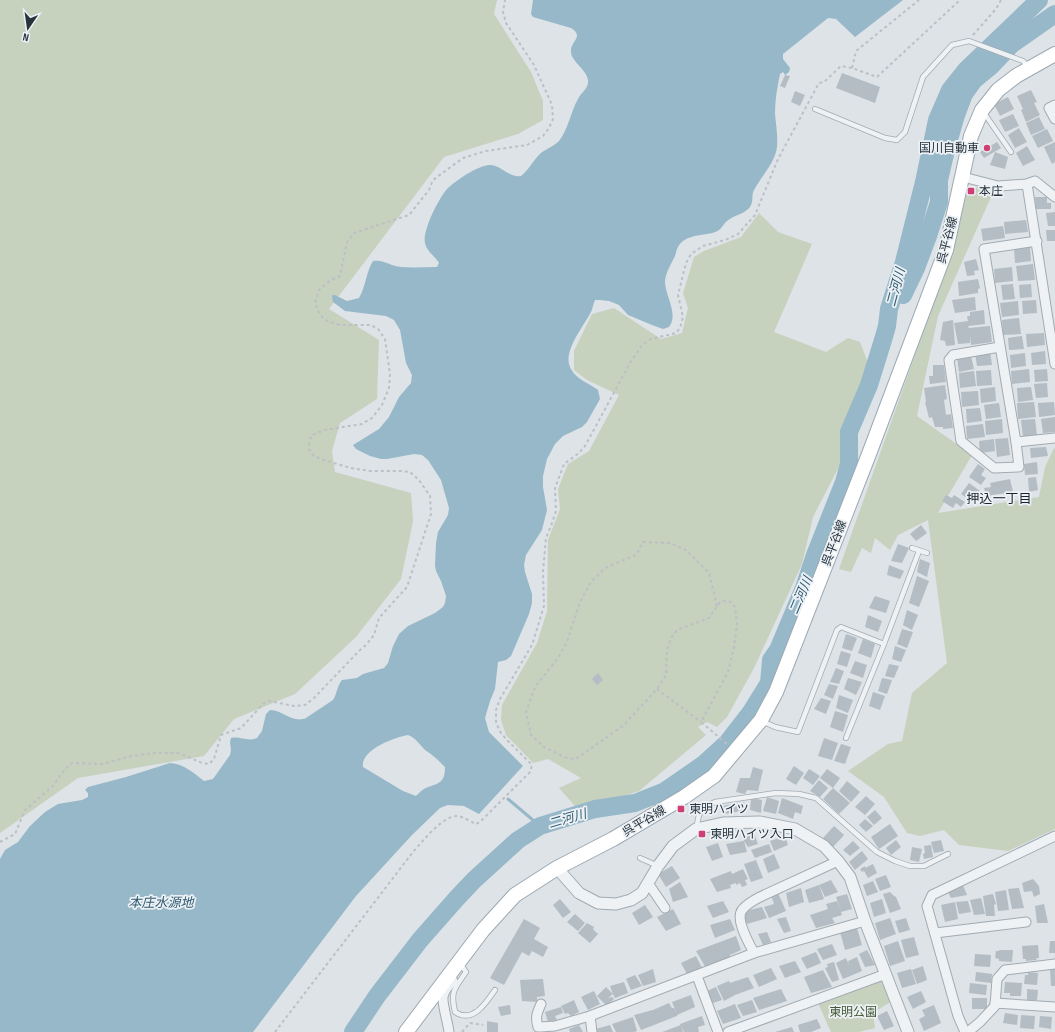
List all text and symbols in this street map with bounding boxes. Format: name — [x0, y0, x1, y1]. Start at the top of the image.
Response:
north arrow — [8, 8, 48, 48]
text: N — [21, 30, 30, 44]
place label: 国川自動車 — [919, 141, 979, 156]
marker: 国川自動車 — [982, 143, 992, 153]
place label: 本庄 — [979, 184, 1003, 199]
marker: 本庄 — [966, 186, 976, 196]
street label: 呉平谷線 — [934, 215, 961, 265]
water label: 二河川 — [883, 264, 909, 308]
district label: 押込一丁目 — [966, 491, 1032, 507]
street label: 呉平谷線 — [819, 518, 850, 568]
water label: 二河川 — [786, 572, 817, 616]
place label: 東明ハイツ — [689, 802, 749, 817]
street label: 呉平谷線 — [620, 803, 669, 840]
marker: 東明ハイツ — [676, 804, 686, 814]
water label: 二河川 — [546, 805, 590, 832]
place label: 東明ハイツ入口 — [710, 827, 794, 842]
marker: 東明ハイツ入口 — [697, 829, 707, 839]
water label: 本庄水源地 — [128, 895, 195, 911]
park label: 東明公園 — [829, 1005, 877, 1020]

